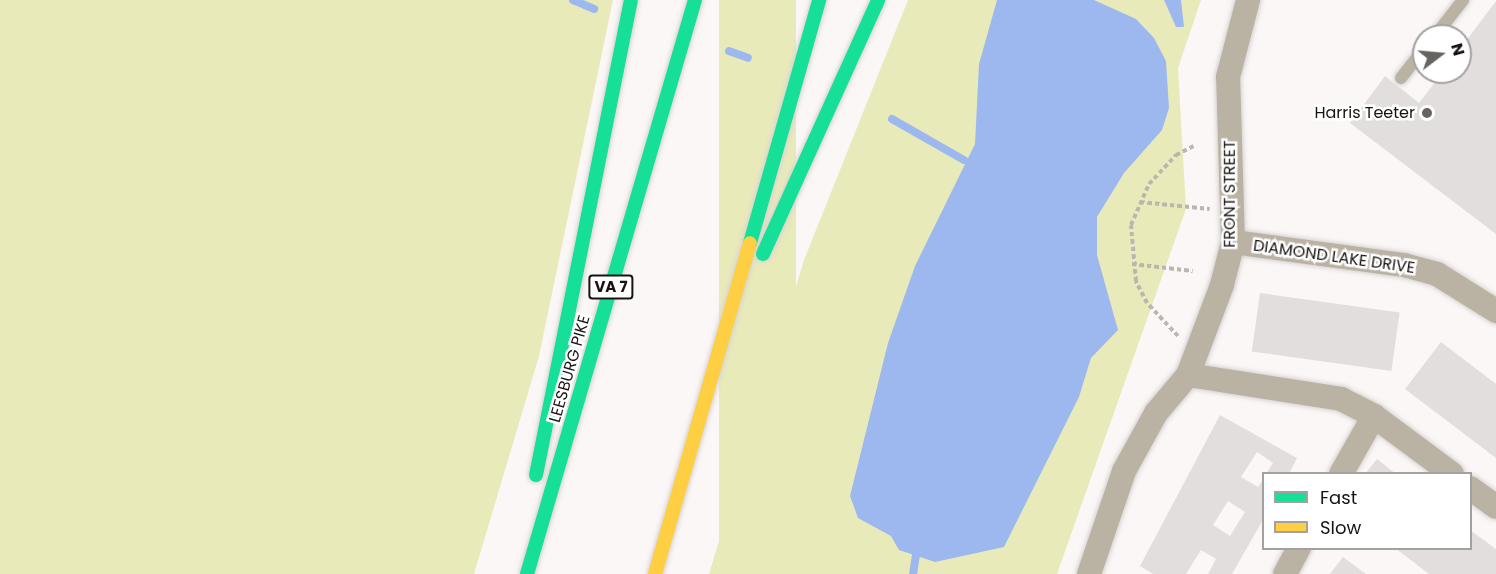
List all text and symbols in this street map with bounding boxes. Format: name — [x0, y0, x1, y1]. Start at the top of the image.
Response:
north arrow — [1412, 24, 1472, 84]
text: N — [1445, 40, 1471, 58]
place label: Harris Teeter — [1314, 103, 1415, 123]
marker: Harris Teeter — [1420, 106, 1434, 120]
street label: FRONT STREET — [1220, 140, 1240, 248]
street label: DIAMOND LAKE DRIVE — [1252, 236, 1416, 278]
road number: VA 7 — [587, 275, 635, 299]
street label: LEESBURG PIKE — [546, 313, 594, 425]
legend — [1262, 472, 1472, 550]
text: Fast — [1320, 485, 1357, 510]
text: Slow — [1320, 515, 1361, 540]

